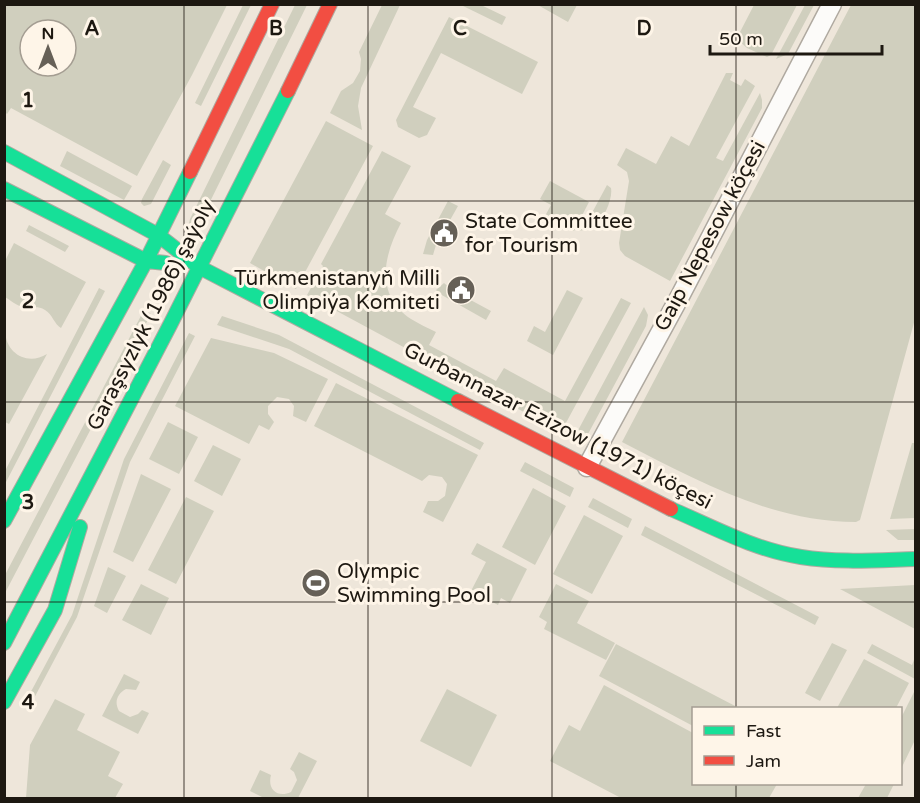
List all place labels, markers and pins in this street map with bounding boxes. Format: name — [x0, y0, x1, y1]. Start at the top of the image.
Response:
place label: State Committee for Tourism — [465, 209, 633, 258]
public building icon: State Committee for Tourism — [428, 217, 460, 249]
place label: Türkmenistanyň Milli Olimpiýa Komiteti — [234, 266, 440, 315]
public building icon: Türkmenistanyň Milli Olimpiýa Komiteti — [445, 274, 477, 306]
place label: Olympic Swimming Pool — [337, 559, 491, 608]
sports icon: Olympic Swimming Pool — [300, 567, 332, 599]

